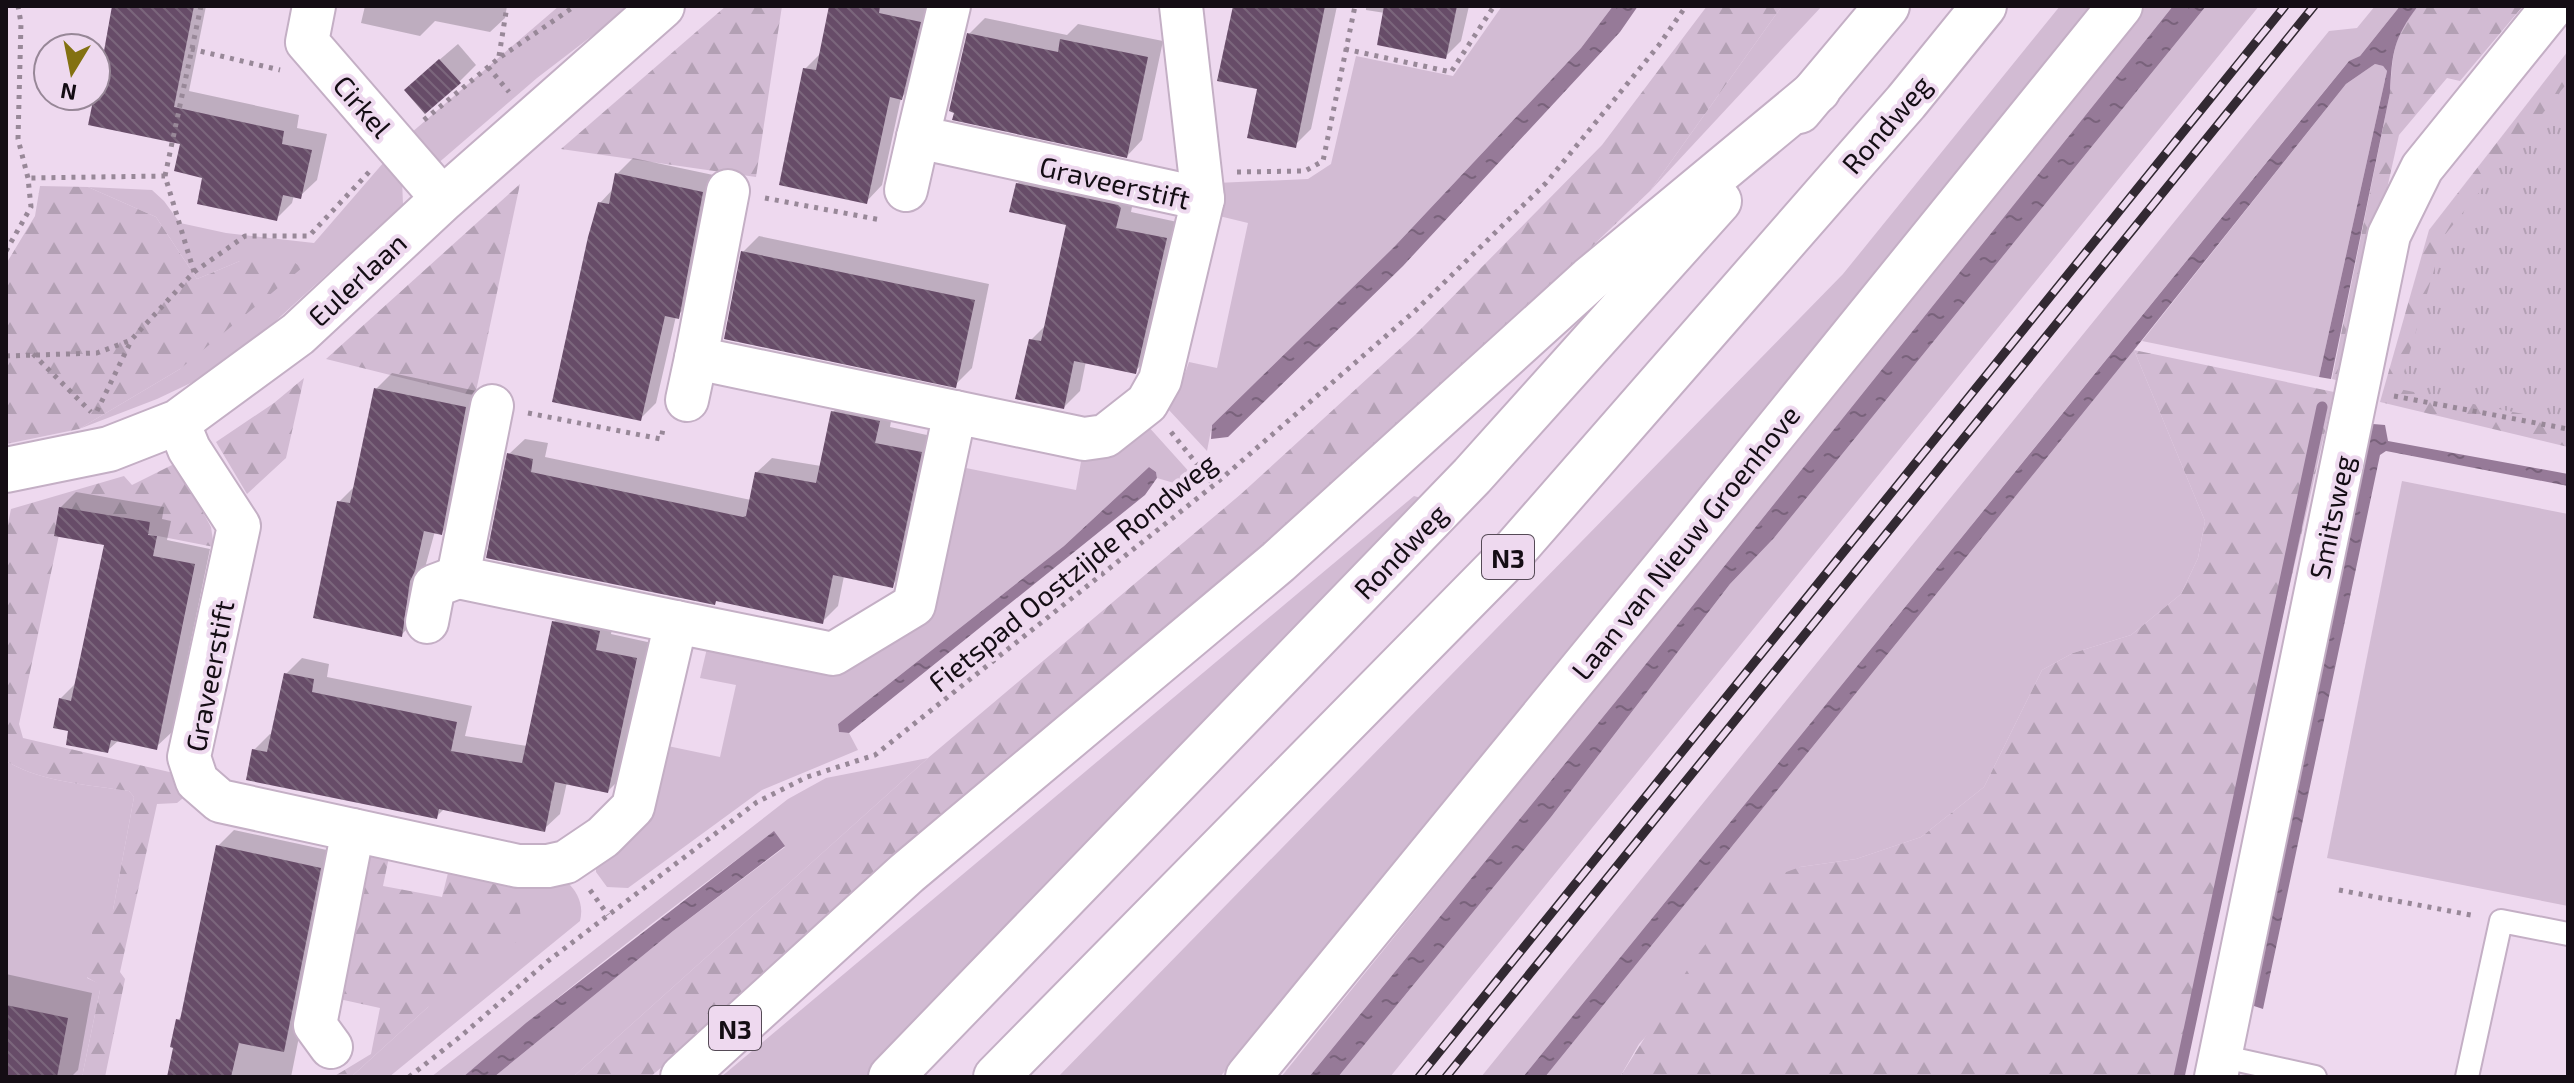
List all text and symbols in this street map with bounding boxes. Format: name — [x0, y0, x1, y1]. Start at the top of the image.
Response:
north arrow — [32, 32, 112, 112]
street label: Cirkel — [327, 68, 400, 145]
street label: Rondweg — [1834, 68, 1938, 180]
text: N — [58, 78, 78, 107]
street label: Graveerstift — [1036, 148, 1194, 216]
street label: Eulerlaan — [301, 225, 413, 333]
street label: Laan van Nieuw Groenhove — [1564, 398, 1806, 686]
street label: Fietspad Oostzijde Rondweg — [921, 445, 1223, 698]
street label: Smitsweg — [2301, 452, 2361, 582]
street label: Rondweg — [1346, 496, 1454, 606]
road number: N3 — [1482, 535, 1534, 579]
street label: Graveerstift — [178, 598, 240, 754]
road number: N3 — [709, 1006, 761, 1050]

